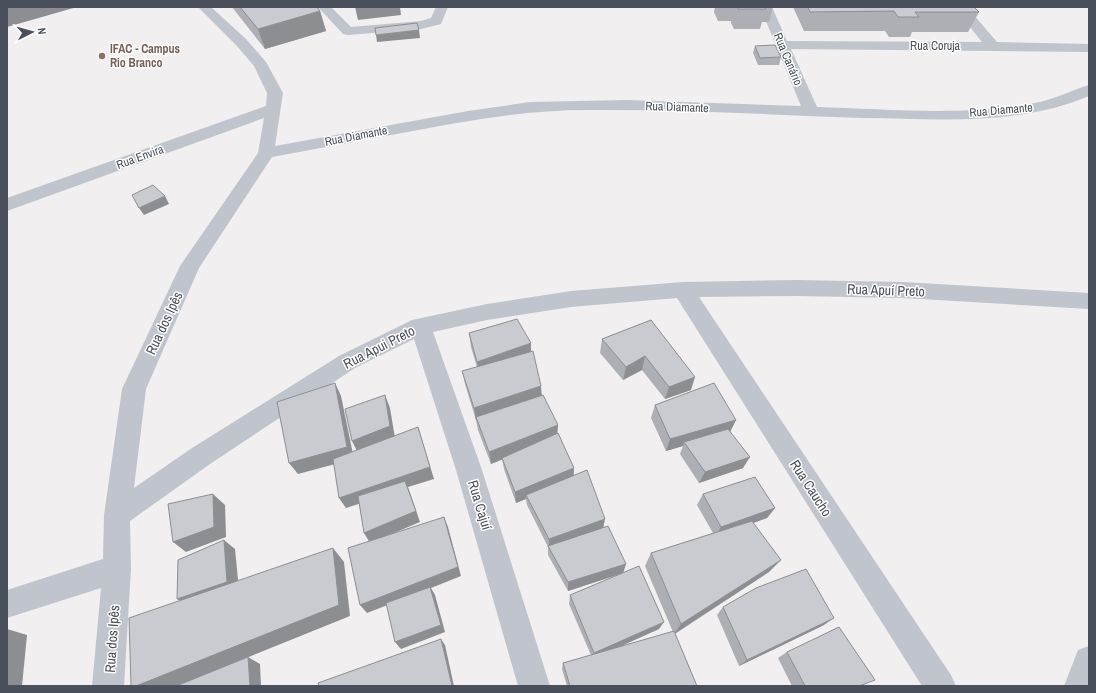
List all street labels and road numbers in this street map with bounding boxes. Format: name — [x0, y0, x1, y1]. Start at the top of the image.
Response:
street label: Rua Canário — [770, 30, 806, 88]
street label: Rua Coruja — [910, 38, 960, 54]
street label: Rua Diamante — [645, 98, 709, 116]
street label: Rua Diamante — [969, 99, 1033, 121]
street label: Rua Diamante — [323, 122, 389, 150]
street label: Rua Envira — [114, 141, 166, 173]
street label: Rua Apuí Preto — [847, 280, 925, 300]
street label: Rua dos Ipês — [142, 288, 187, 357]
street label: Rua Apui Preto — [340, 321, 418, 373]
street label: Rua Caucho — [786, 456, 836, 520]
street label: Rua Cajuí — [464, 478, 496, 533]
street label: Rua dos Ipês — [101, 604, 123, 673]

